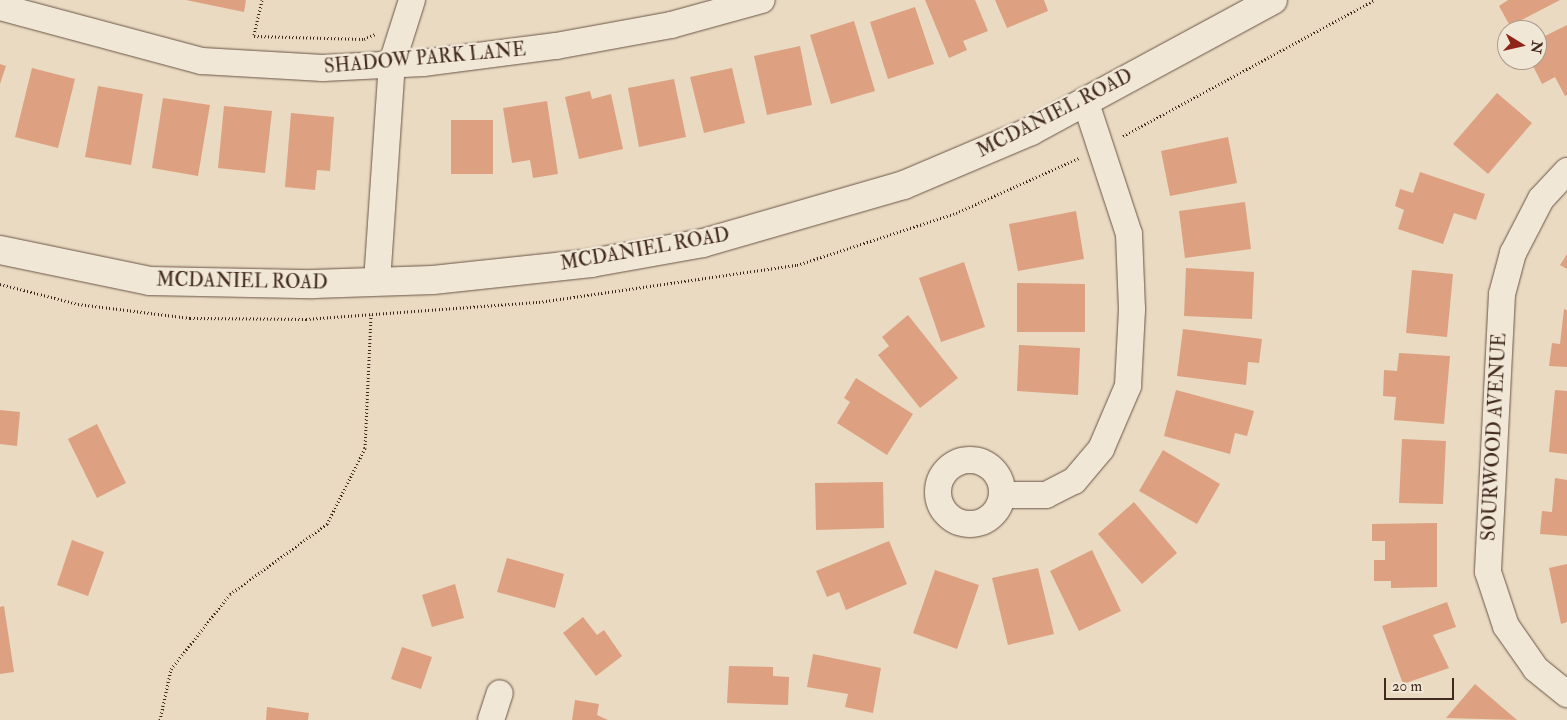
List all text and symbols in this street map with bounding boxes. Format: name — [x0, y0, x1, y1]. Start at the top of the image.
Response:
north arrow — [1497, 20, 1547, 70]
street label: SHADOW PARK LANE — [323, 39, 527, 79]
text: N — [1527, 40, 1546, 55]
street label: MCDANIEL ROAD — [973, 65, 1137, 163]
street label: MCDANIEL ROAD — [559, 224, 731, 276]
street label: MCDANIEL ROAD — [156, 269, 328, 295]
street label: SOURWOOD AVENUE — [1478, 332, 1512, 542]
scale bar — [1387, 668, 1457, 700]
text: 20 m — [1392, 677, 1422, 696]

